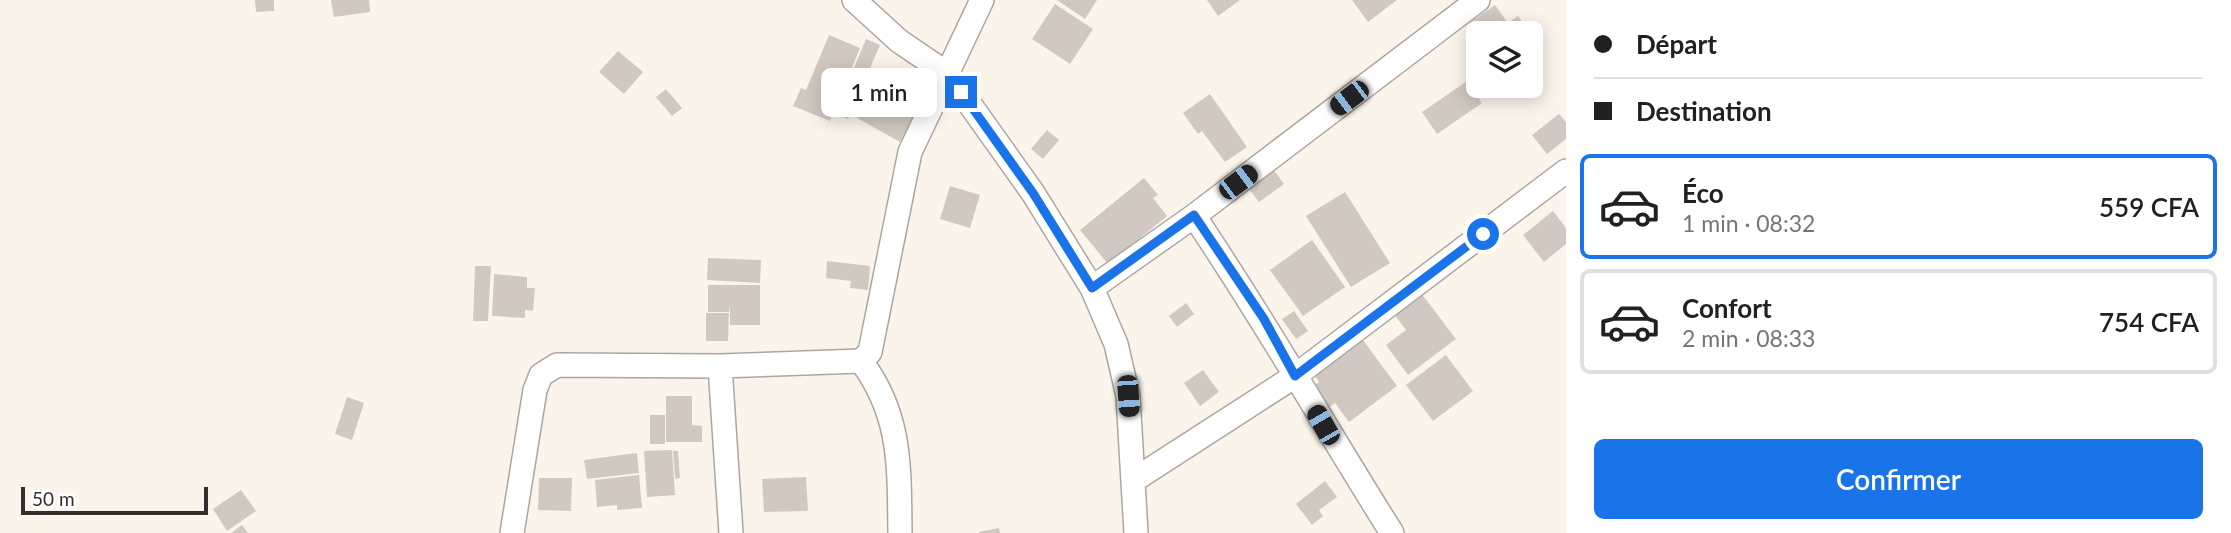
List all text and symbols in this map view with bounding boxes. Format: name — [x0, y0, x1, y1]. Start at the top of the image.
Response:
map controls — [1466, 21, 1543, 98]
button: layers — [1466, 21, 1543, 98]
text: Départ — [1636, 28, 1717, 60]
callout: 1 min — [821, 68, 936, 116]
route end — [945, 76, 977, 108]
car — [1326, 77, 1373, 119]
text: 1 min — [851, 78, 907, 106]
text: Destination — [1636, 95, 1772, 127]
car — [1215, 161, 1262, 203]
icon: car — [1598, 175, 1661, 238]
text: Éco — [1682, 177, 1724, 209]
text: 559 CFA — [2099, 191, 2199, 223]
text: 1 min · 08:32 — [1682, 209, 1815, 237]
route start — [1467, 218, 1499, 250]
icon: car — [1598, 290, 1661, 353]
text: Confort — [1682, 292, 1772, 324]
text: 754 CFA — [2099, 306, 2199, 338]
text: 2 min · 08:33 — [1682, 324, 1815, 352]
car — [1117, 374, 1140, 418]
car — [1304, 402, 1343, 448]
button: Confirmer — [1594, 439, 2203, 519]
scale bar — [21, 484, 208, 516]
text: 50 m — [32, 487, 75, 510]

